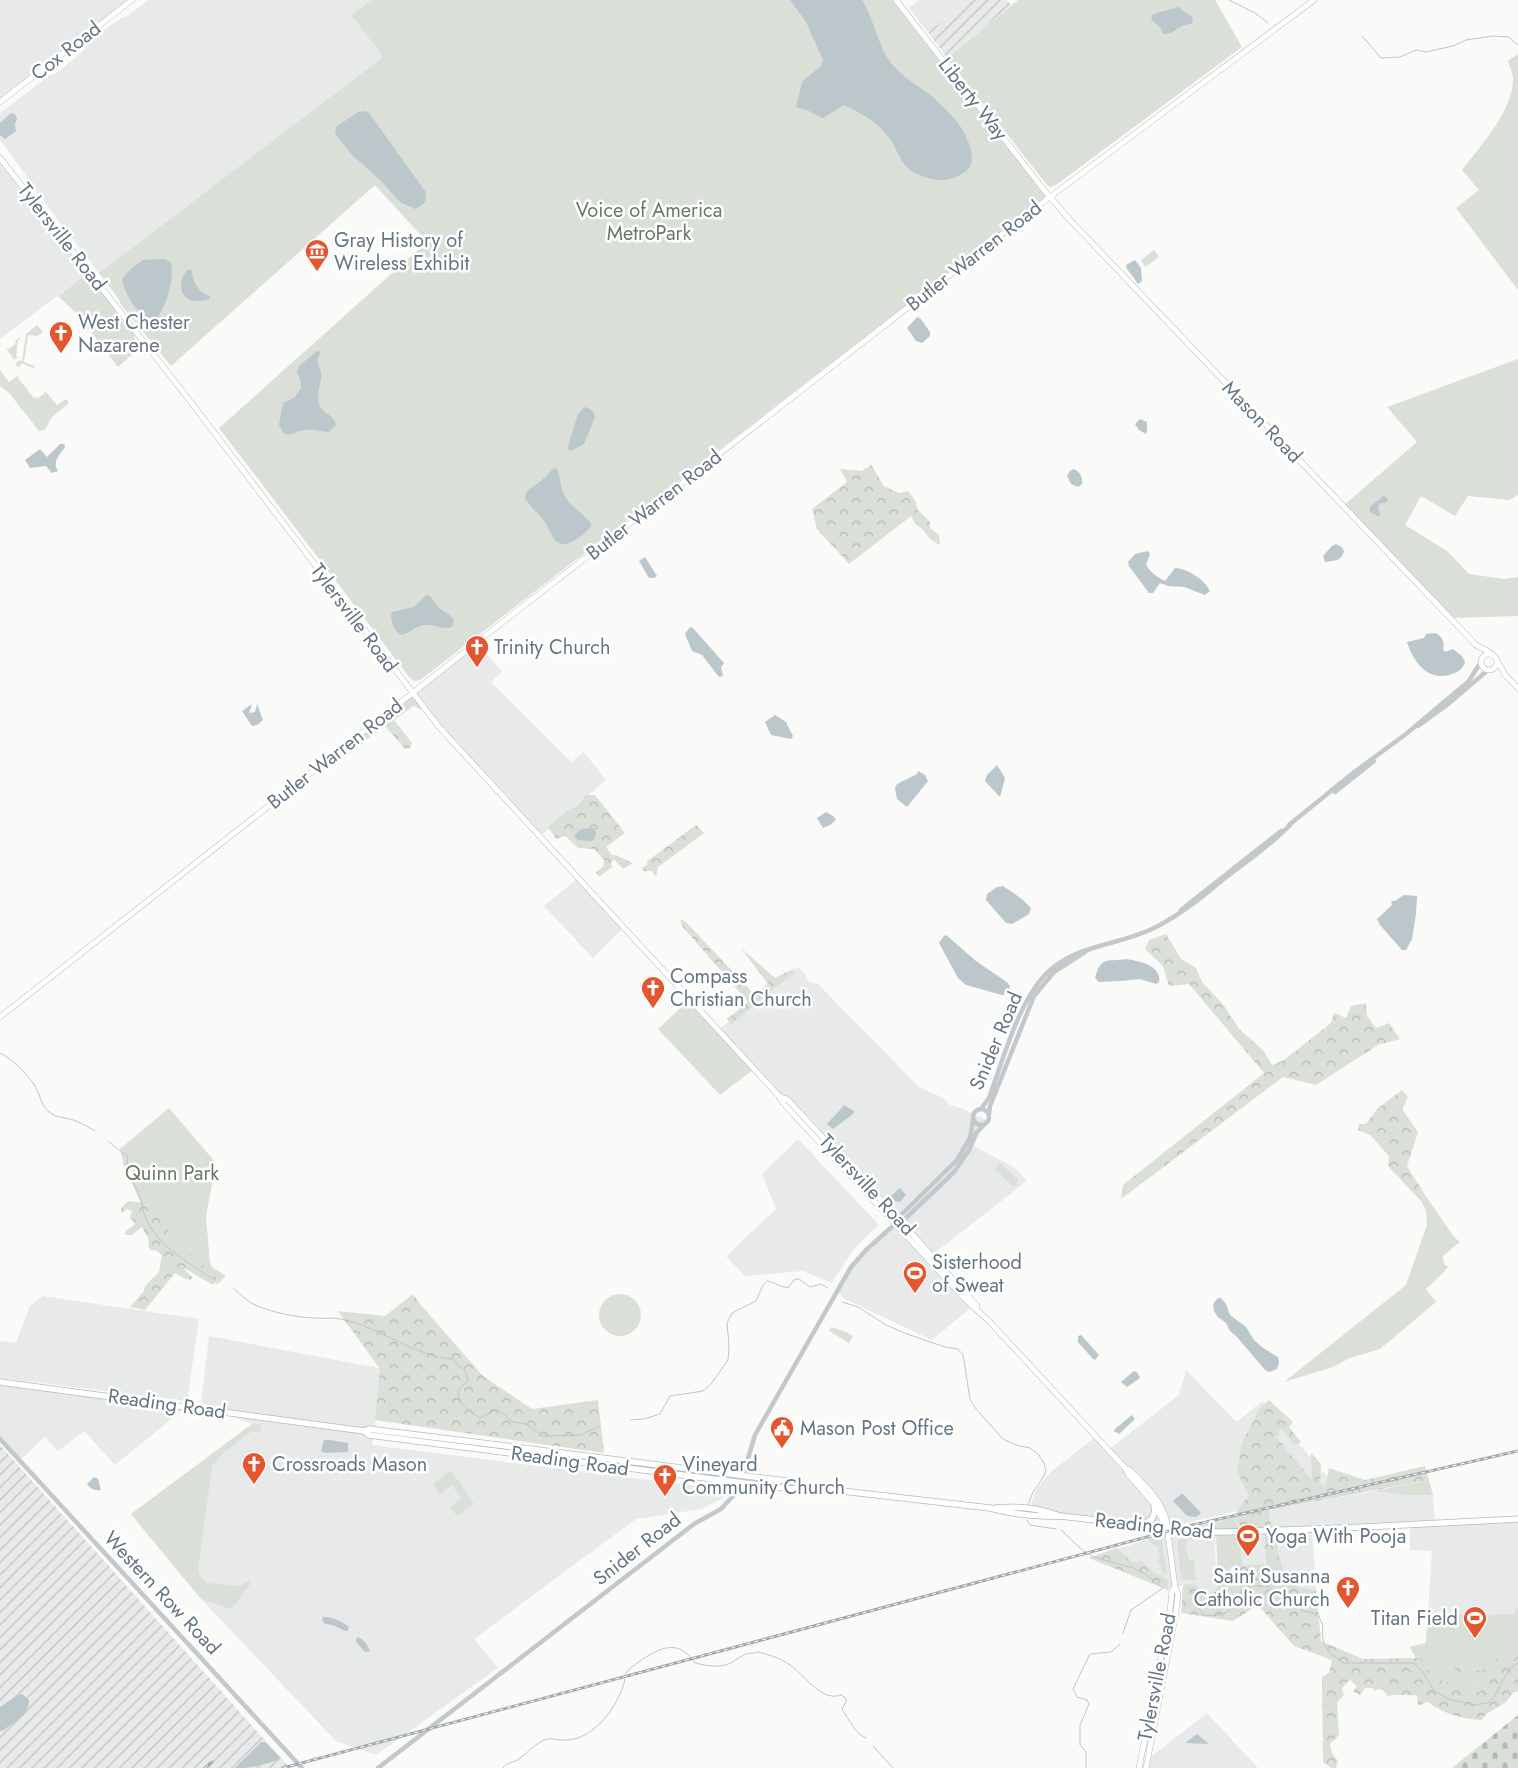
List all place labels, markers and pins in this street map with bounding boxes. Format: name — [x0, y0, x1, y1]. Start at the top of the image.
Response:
place label: Gray History of Wireless Exhibit — [334, 226, 470, 278]
museum icon: Gray History of Wireless Exhibit — [304, 238, 330, 272]
place label: West Chester Nazarene — [78, 308, 190, 360]
church icon: West Chester Nazarene — [48, 320, 74, 354]
place label: Trinity Church — [494, 633, 610, 662]
church icon: Trinity Church — [464, 634, 490, 668]
place label: Compass Christian Church — [670, 962, 812, 1014]
church icon: Compass Christian Church — [640, 975, 666, 1009]
place label: Sisterhood of Sweat — [932, 1248, 1022, 1300]
sports icon: Sisterhood of Sweat — [902, 1260, 928, 1294]
place label: Mason Post Office — [800, 1414, 954, 1443]
public building icon: Mason Post Office — [769, 1415, 795, 1449]
place label: Crossroads Mason — [272, 1450, 427, 1479]
place label: Vineyard Community Church — [682, 1450, 845, 1502]
church icon: Crossroads Mason — [241, 1451, 267, 1485]
church icon: Vineyard Community Church — [652, 1463, 678, 1497]
place label: Yoga With Pooja — [1266, 1522, 1406, 1551]
sports icon: Yoga With Pooja — [1235, 1523, 1261, 1557]
place label: Saint Susanna Catholic Church — [1194, 1562, 1330, 1614]
church icon: Saint Susanna Catholic Church — [1335, 1575, 1361, 1609]
place label: Titan Field — [1371, 1604, 1458, 1633]
sports icon: Titan Field — [1462, 1605, 1488, 1639]

